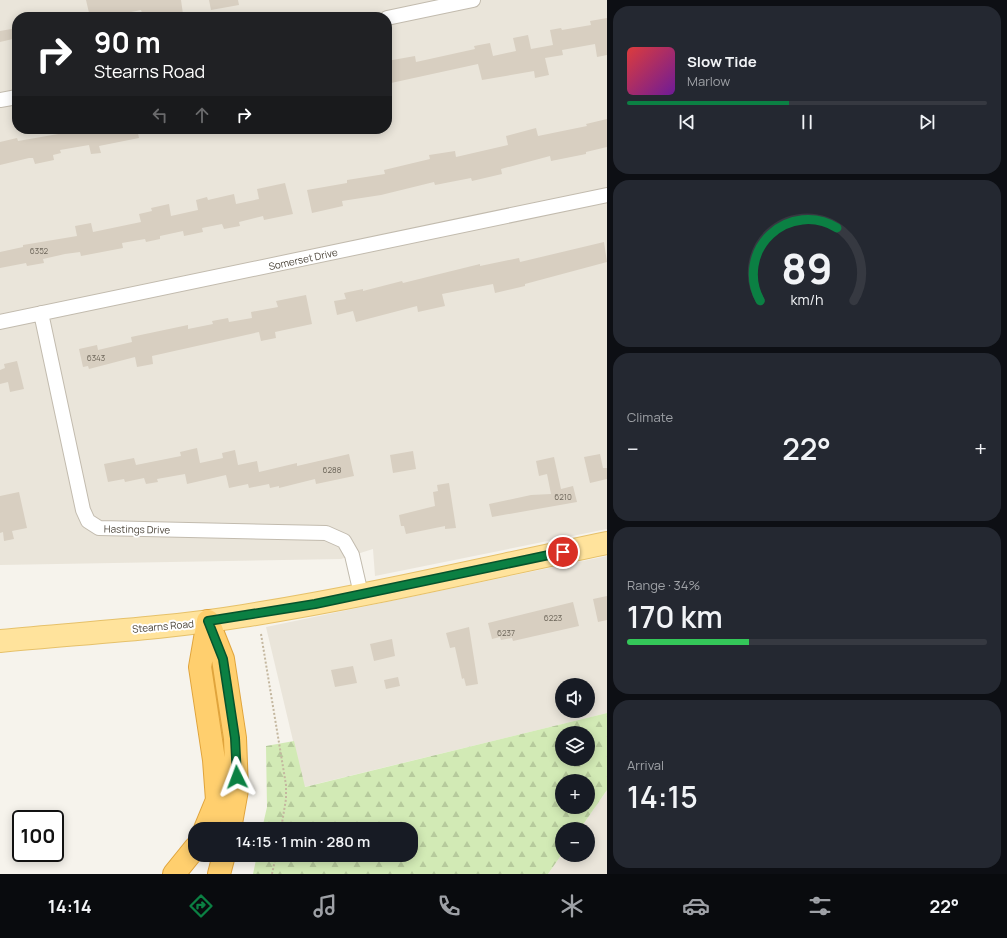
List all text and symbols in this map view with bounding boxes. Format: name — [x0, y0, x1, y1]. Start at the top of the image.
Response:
text: 90 m — [94, 23, 161, 61]
icon: right — [28, 28, 80, 80]
text: Slow Tide — [687, 51, 757, 72]
text: Stearns Road — [94, 59, 205, 83]
text: Marlow — [687, 72, 730, 90]
icon: left — [149, 104, 171, 126]
icon: ahead — [191, 104, 213, 126]
icon: right — [233, 104, 255, 126]
icon: previous — [676, 111, 698, 133]
icon: pause — [796, 111, 818, 133]
icon: next — [916, 111, 938, 133]
text: 89 — [781, 240, 833, 296]
house number: 6352 — [30, 245, 49, 256]
street label: Somerset Drive — [267, 245, 339, 273]
text: km/h — [790, 290, 824, 309]
house number: 6343 — [87, 352, 105, 363]
text: Climate — [627, 408, 673, 426]
text: 22° — [782, 428, 831, 469]
text: − — [627, 434, 639, 464]
text: + — [974, 434, 987, 464]
house number: 6288 — [323, 464, 342, 475]
house number: 6210 — [554, 491, 572, 502]
street label: Hastings Drive — [104, 521, 171, 537]
pin — [546, 535, 580, 569]
icon: arrive — [552, 541, 574, 563]
text: Range · 34% — [627, 576, 700, 594]
text: 170 km — [627, 596, 723, 637]
house number: 6223 — [544, 612, 562, 623]
street label: Stearns Road — [132, 616, 194, 636]
house number: 6237 — [497, 627, 515, 638]
map controls — [555, 678, 595, 862]
button: sound — [555, 678, 595, 718]
button: layers — [555, 726, 595, 766]
position arrow — [216, 756, 258, 798]
text: Arrival — [627, 756, 664, 774]
button: + — [555, 774, 595, 814]
text: 14:15 — [627, 776, 698, 817]
speed limit sign: 100 — [12, 810, 64, 862]
button: − — [555, 822, 595, 862]
text: 14:15 · 1 min · 280 m — [236, 831, 370, 852]
icon: directions — [187, 892, 215, 920]
icon: music — [311, 892, 339, 920]
icon: phone — [435, 892, 463, 920]
icon: climate — [558, 892, 586, 920]
icon: car — [682, 892, 710, 920]
icon: filters — [806, 892, 834, 920]
text: 14:14 — [48, 894, 92, 918]
text: 22° — [930, 894, 959, 918]

